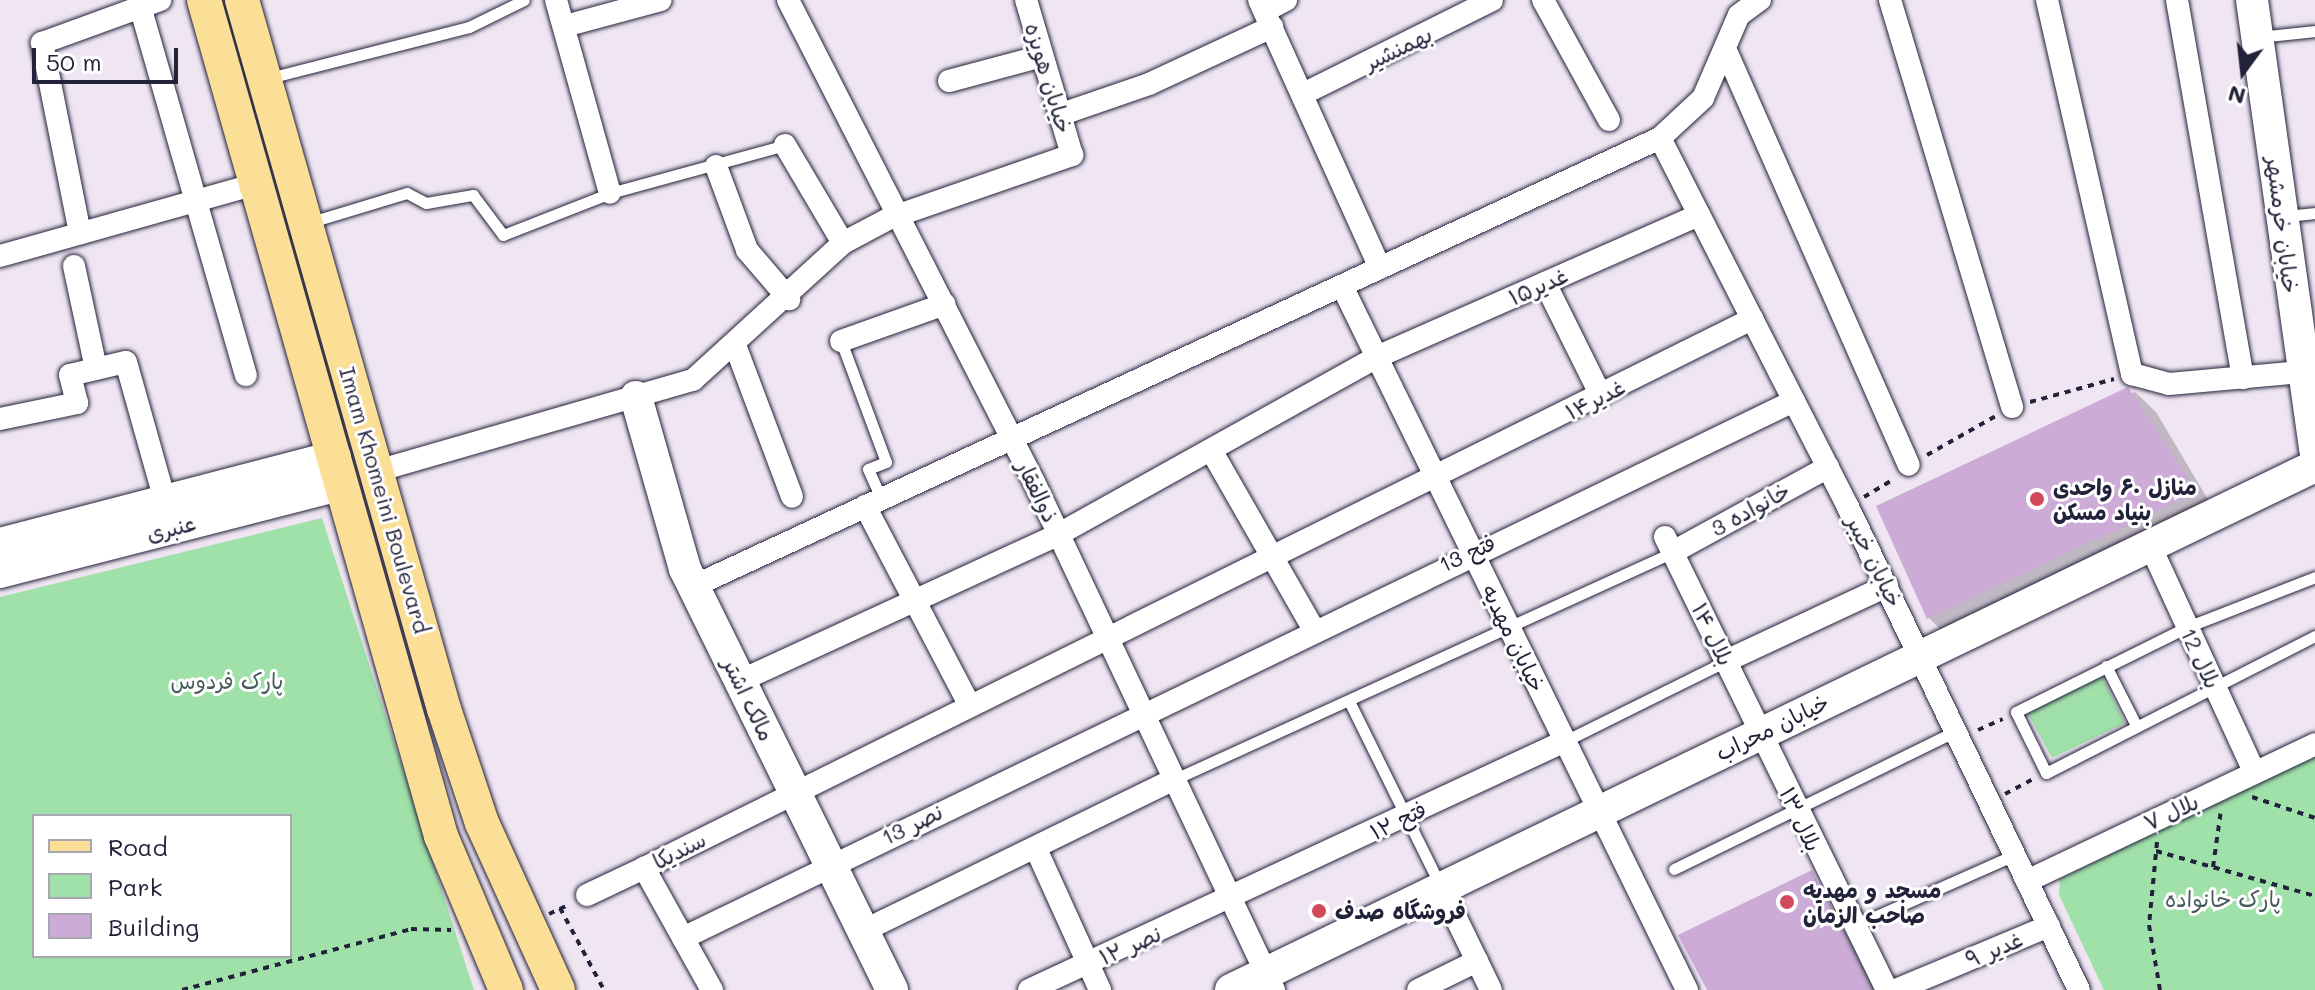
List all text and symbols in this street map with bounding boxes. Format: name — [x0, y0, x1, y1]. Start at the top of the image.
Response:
street label: خیابان هویزه — [1020, 20, 1078, 136]
street label: بهمنشیر — [1360, 20, 1436, 76]
scale bar — [36, 32, 182, 82]
north arrow — [2203, 32, 2283, 112]
text: 50 m — [46, 46, 102, 77]
text: N — [2225, 79, 2248, 112]
street label: خیابان خرمشهر — [2262, 155, 2304, 295]
street label: غدیر۱۵ — [1504, 261, 1572, 311]
street label: Imam Khomeini Boulevard — [334, 364, 436, 636]
street label: غدیر۱۴ — [1561, 373, 1629, 425]
street label: ذوالفقار — [1012, 456, 1064, 526]
place label: منازل ۶۰ واحدی بنیاد مسکن — [2053, 473, 2197, 524]
street label: خانواده 3 — [1706, 477, 1794, 541]
marker: منازل ۶۰ واحدی بنیاد مسکن — [2028, 490, 2046, 508]
street label: عنبری — [143, 509, 199, 547]
street label: خیابان خیبر — [1841, 511, 1909, 611]
street label: فتح 13 — [1435, 529, 1499, 577]
street label: خیابان مهدیه — [1477, 580, 1551, 696]
street label: بلال ۱۴ — [1687, 598, 1739, 670]
street label: بلال 12 — [2176, 623, 2226, 693]
street label: مالک اشتر — [717, 653, 781, 745]
park label: پارک فردوس — [171, 668, 283, 694]
street label: خیابان محراب — [1711, 688, 1833, 766]
street label: بلال ۱۳ — [1775, 783, 1827, 855]
street label: بلال ۷ — [2139, 788, 2203, 836]
street label: فتح ۱۲ — [1366, 795, 1430, 845]
street label: نصر 13 — [877, 798, 947, 850]
legend — [32, 814, 292, 958]
street label: سندیکا — [648, 826, 710, 874]
text: Road — [108, 831, 168, 862]
text: Park — [108, 871, 162, 902]
place label: مسجد و مهدیه صاحب الزمان — [1803, 876, 1941, 928]
park label: پارک خانواده — [2165, 886, 2281, 912]
marker: مسجد و مهدیه صاحب الزمان — [1778, 893, 1796, 911]
place label: فروشگاه صدف — [1335, 898, 1466, 924]
marker: فروشگاه صدف — [1310, 902, 1328, 920]
text: Building — [108, 911, 199, 942]
street label: نصر ۱۲ — [1095, 920, 1165, 970]
street label: غدیر ۹ — [1961, 925, 2027, 973]

